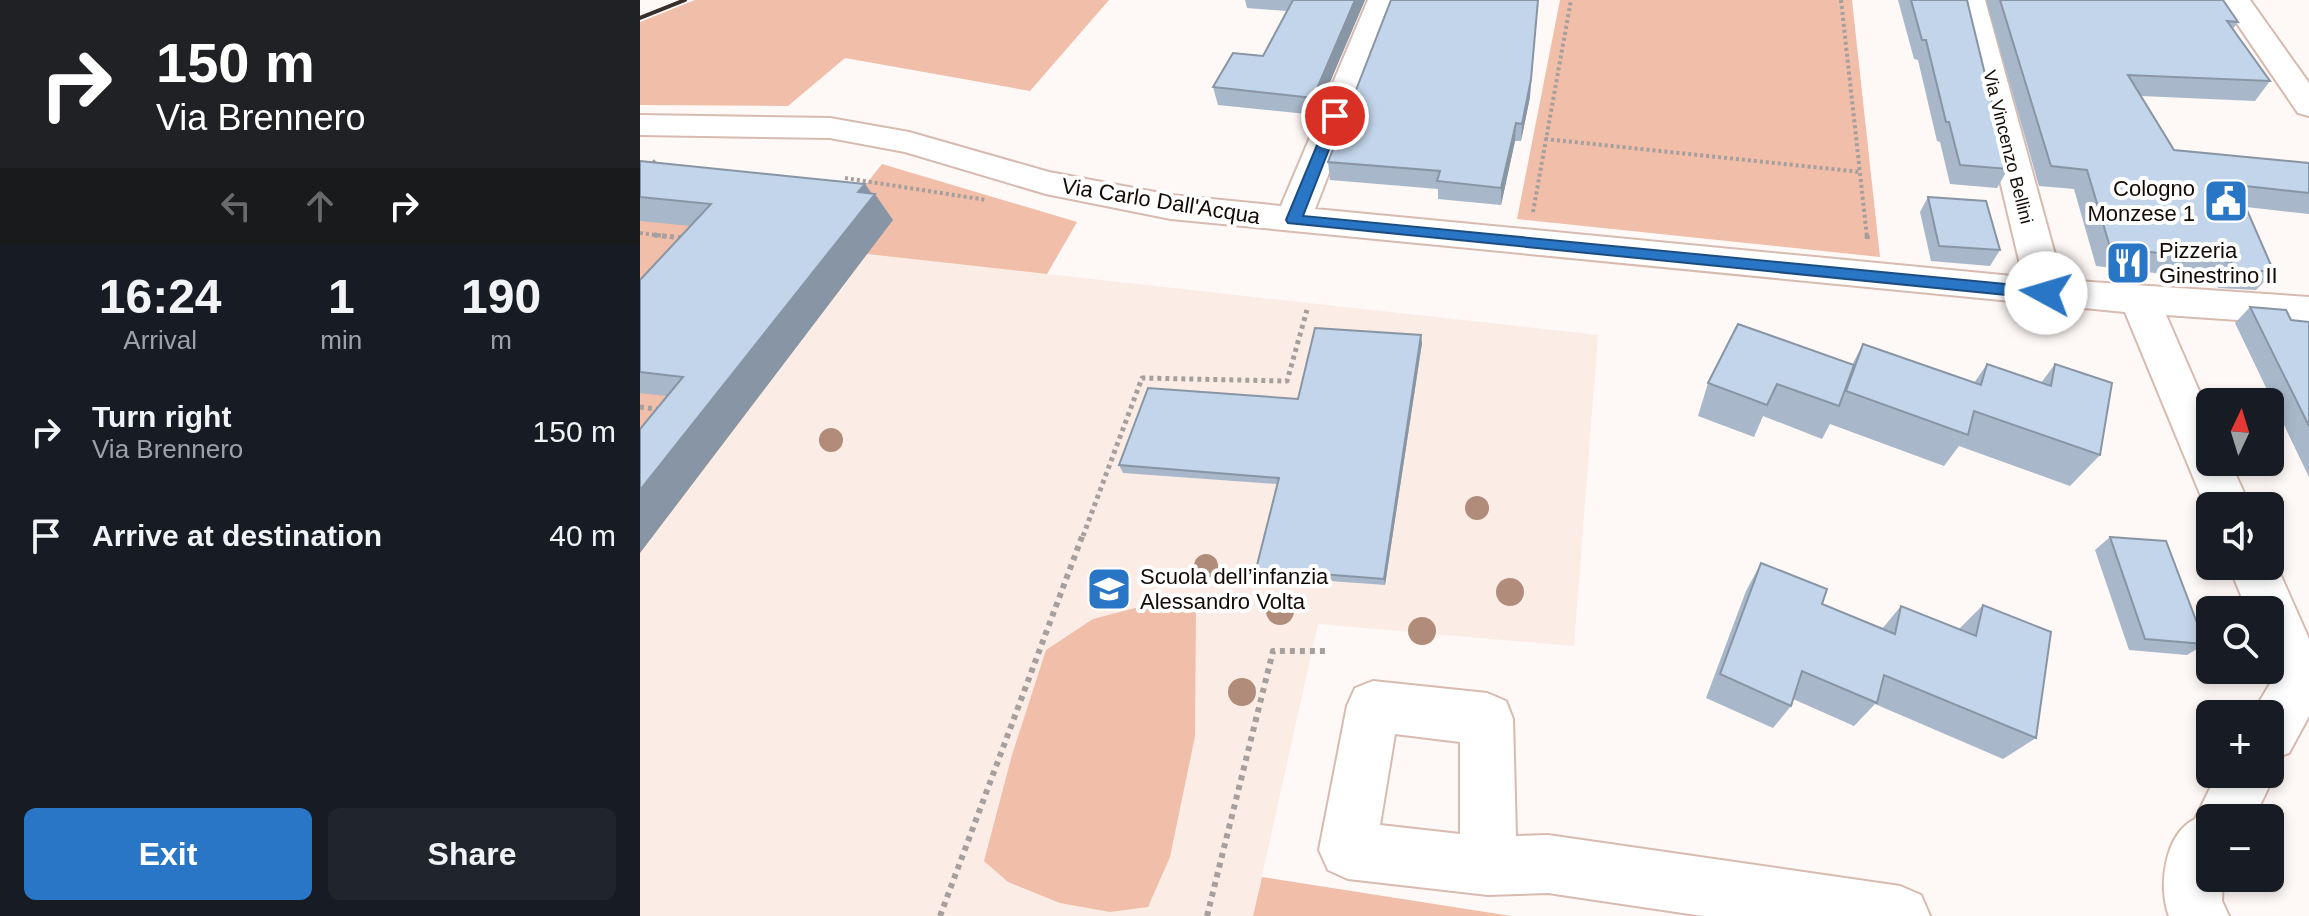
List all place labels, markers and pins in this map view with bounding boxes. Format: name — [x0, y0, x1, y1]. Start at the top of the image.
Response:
pin — [1301, 82, 1369, 150]
place label: Cologno Monzese 1 — [2087, 176, 2195, 226]
public building icon: Cologno Monzese 1 — [2202, 177, 2250, 225]
place label: Pizzeria Ginestrino II — [2159, 238, 2278, 288]
restaurant icon: Pizzeria Ginestrino II — [2104, 239, 2152, 287]
place label: Scuola dell’infanzia Alessandro Volta — [1140, 564, 1329, 614]
school or university icon: Scuola dell’infanzia Alessandro Volta — [1085, 565, 1133, 613]

